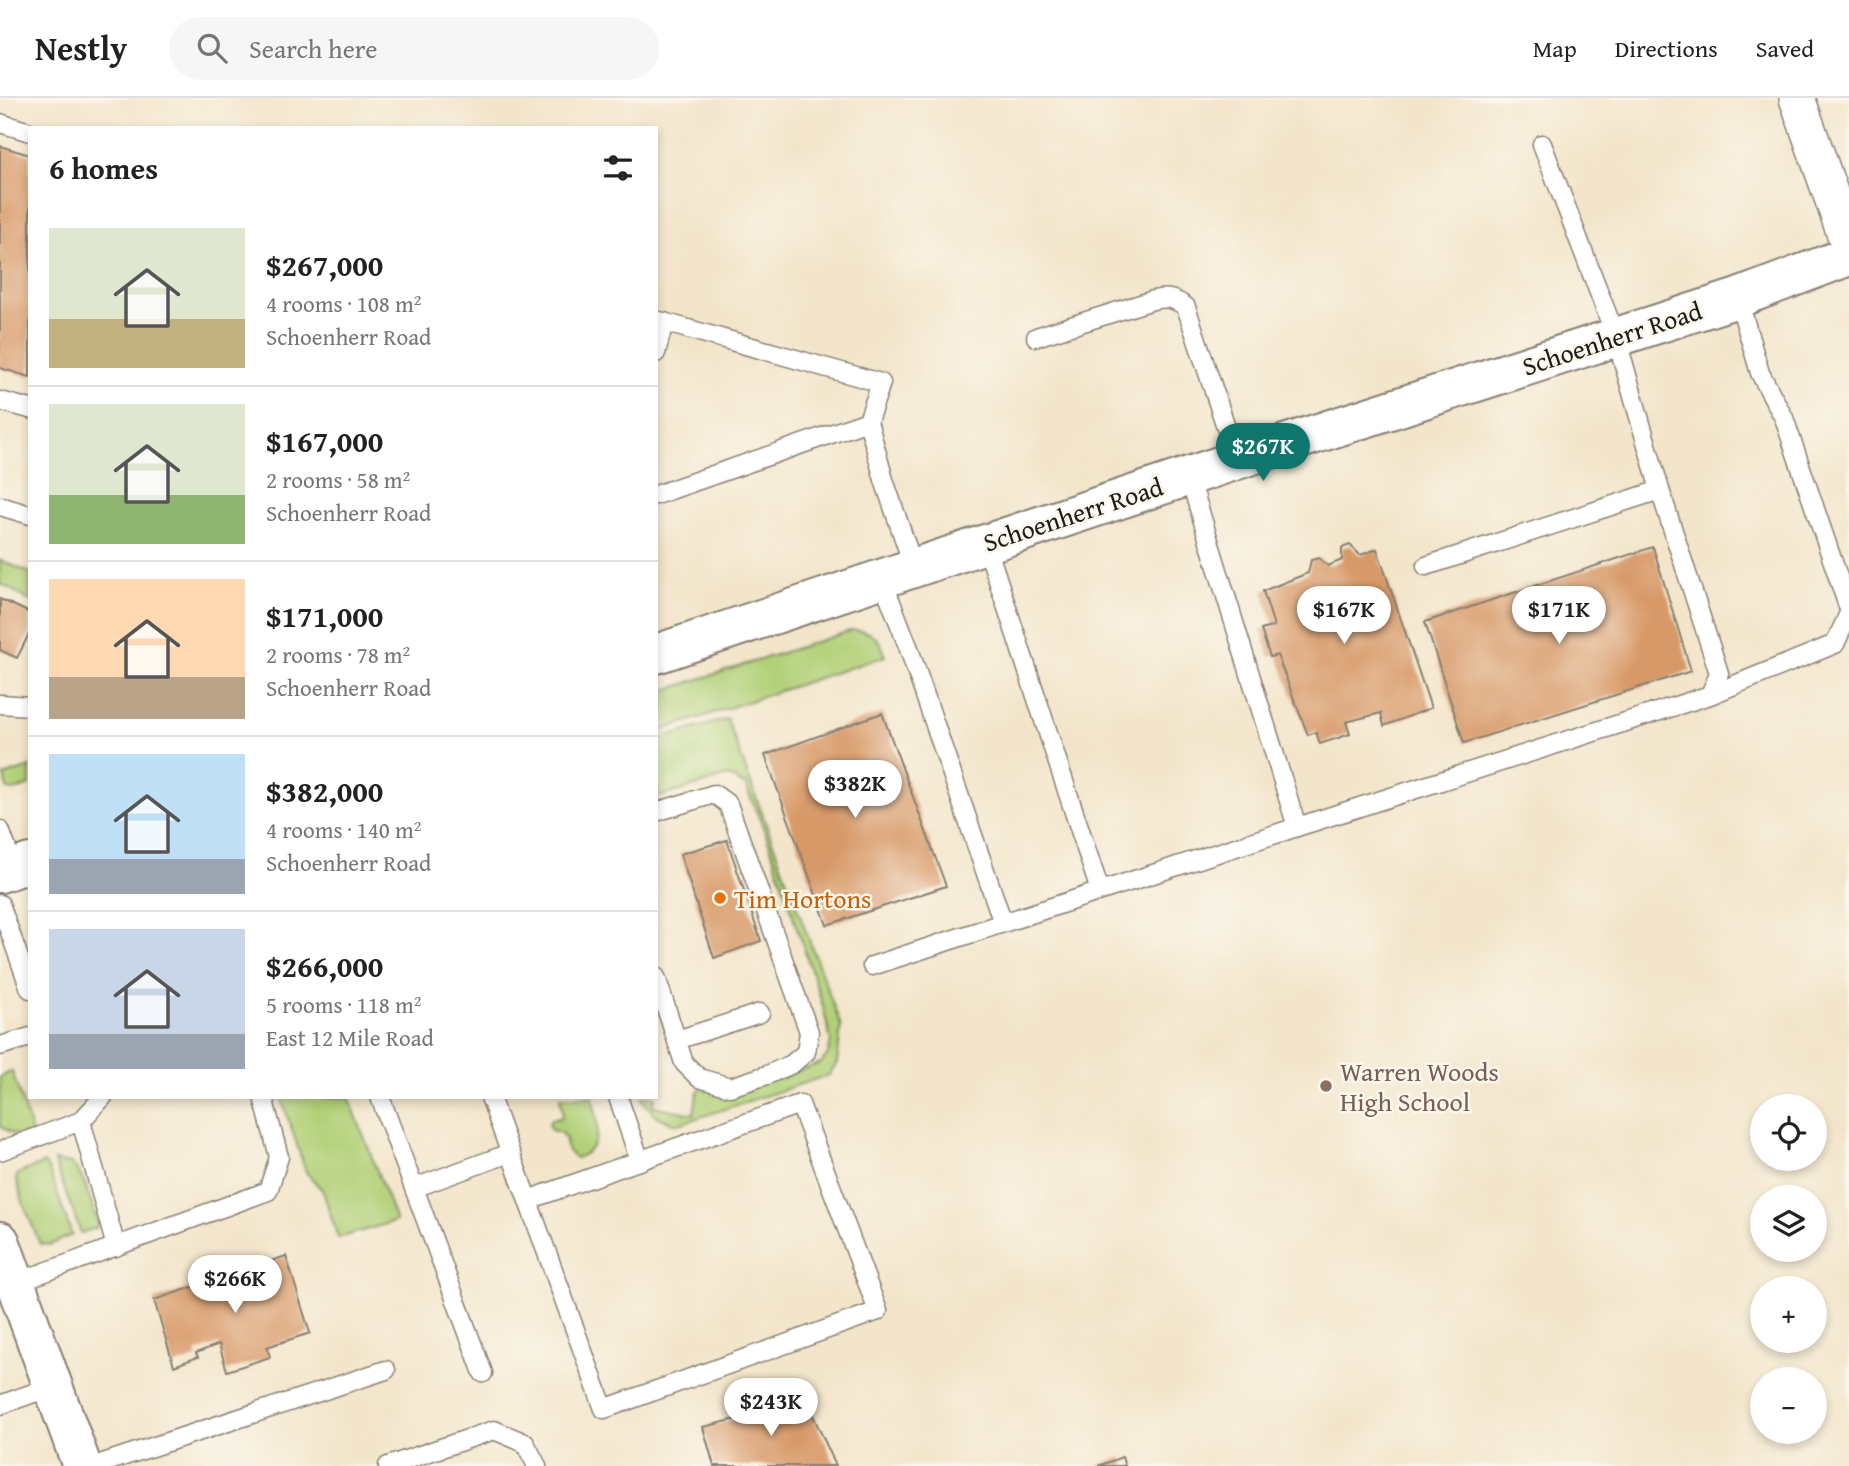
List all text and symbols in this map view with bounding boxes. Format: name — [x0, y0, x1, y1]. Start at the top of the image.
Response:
search box — [169, 17, 659, 80]
text: Nestly — [35, 24, 127, 72]
icon: search — [193, 29, 231, 67]
text: Search here — [249, 29, 377, 68]
text: Map — [1533, 31, 1577, 66]
text: Directions — [1615, 31, 1718, 66]
text: Saved — [1756, 31, 1814, 66]
text: 6 homes — [49, 146, 158, 190]
icon: filters — [599, 149, 637, 187]
text: $267,000 — [266, 243, 383, 287]
icon: home — [105, 256, 189, 340]
text: 4 rooms · 108 m² — [266, 287, 421, 320]
street label: Schoenherr Road — [1517, 291, 1707, 385]
text: Schoenherr Road — [266, 320, 431, 353]
text: $167,000 — [266, 419, 383, 463]
pin: $267K — [1214, 424, 1312, 483]
text: $267K — [1232, 429, 1294, 462]
icon: home — [105, 432, 189, 516]
text: 2 rooms · 58 m² — [266, 463, 410, 496]
street label: Schoenherr Road — [978, 467, 1168, 561]
text: Schoenherr Road — [266, 496, 431, 529]
pin: $167K — [1295, 587, 1393, 646]
pin: $171K — [1510, 587, 1608, 646]
text: $167K — [1313, 592, 1375, 625]
text: $171K — [1528, 592, 1590, 625]
text: $171,000 — [266, 594, 383, 638]
icon: home — [105, 607, 189, 691]
text: 2 rooms · 78 m² — [266, 638, 410, 671]
text: Schoenherr Road — [266, 671, 431, 704]
pin: $382K — [806, 760, 904, 820]
text: $382K — [824, 766, 886, 799]
text: $382,000 — [266, 769, 383, 813]
icon: home — [105, 782, 189, 866]
text: 4 rooms · 140 m² — [266, 813, 421, 846]
text: Schoenherr Road — [266, 846, 431, 879]
place label: Tim Hortons — [734, 879, 871, 918]
marker: Tim Hortons — [712, 890, 728, 906]
text: $266,000 — [266, 944, 383, 988]
icon: home — [105, 957, 189, 1041]
text: 5 rooms · 118 m² — [266, 988, 421, 1021]
text: East 12 Mile Road — [266, 1021, 434, 1054]
place label: Warren Woods High School — [1340, 1052, 1499, 1121]
marker: Warren Woods High School — [1318, 1078, 1334, 1094]
map controls — [1750, 1094, 1827, 1444]
button: locate — [1750, 1094, 1827, 1171]
button: layers — [1750, 1185, 1827, 1262]
pin: $266K — [186, 1256, 284, 1315]
text: $266K — [204, 1261, 266, 1294]
button: + — [1750, 1276, 1827, 1353]
button: − — [1750, 1367, 1827, 1444]
pin: $243K — [722, 1378, 820, 1438]
text: $243K — [740, 1384, 802, 1417]

